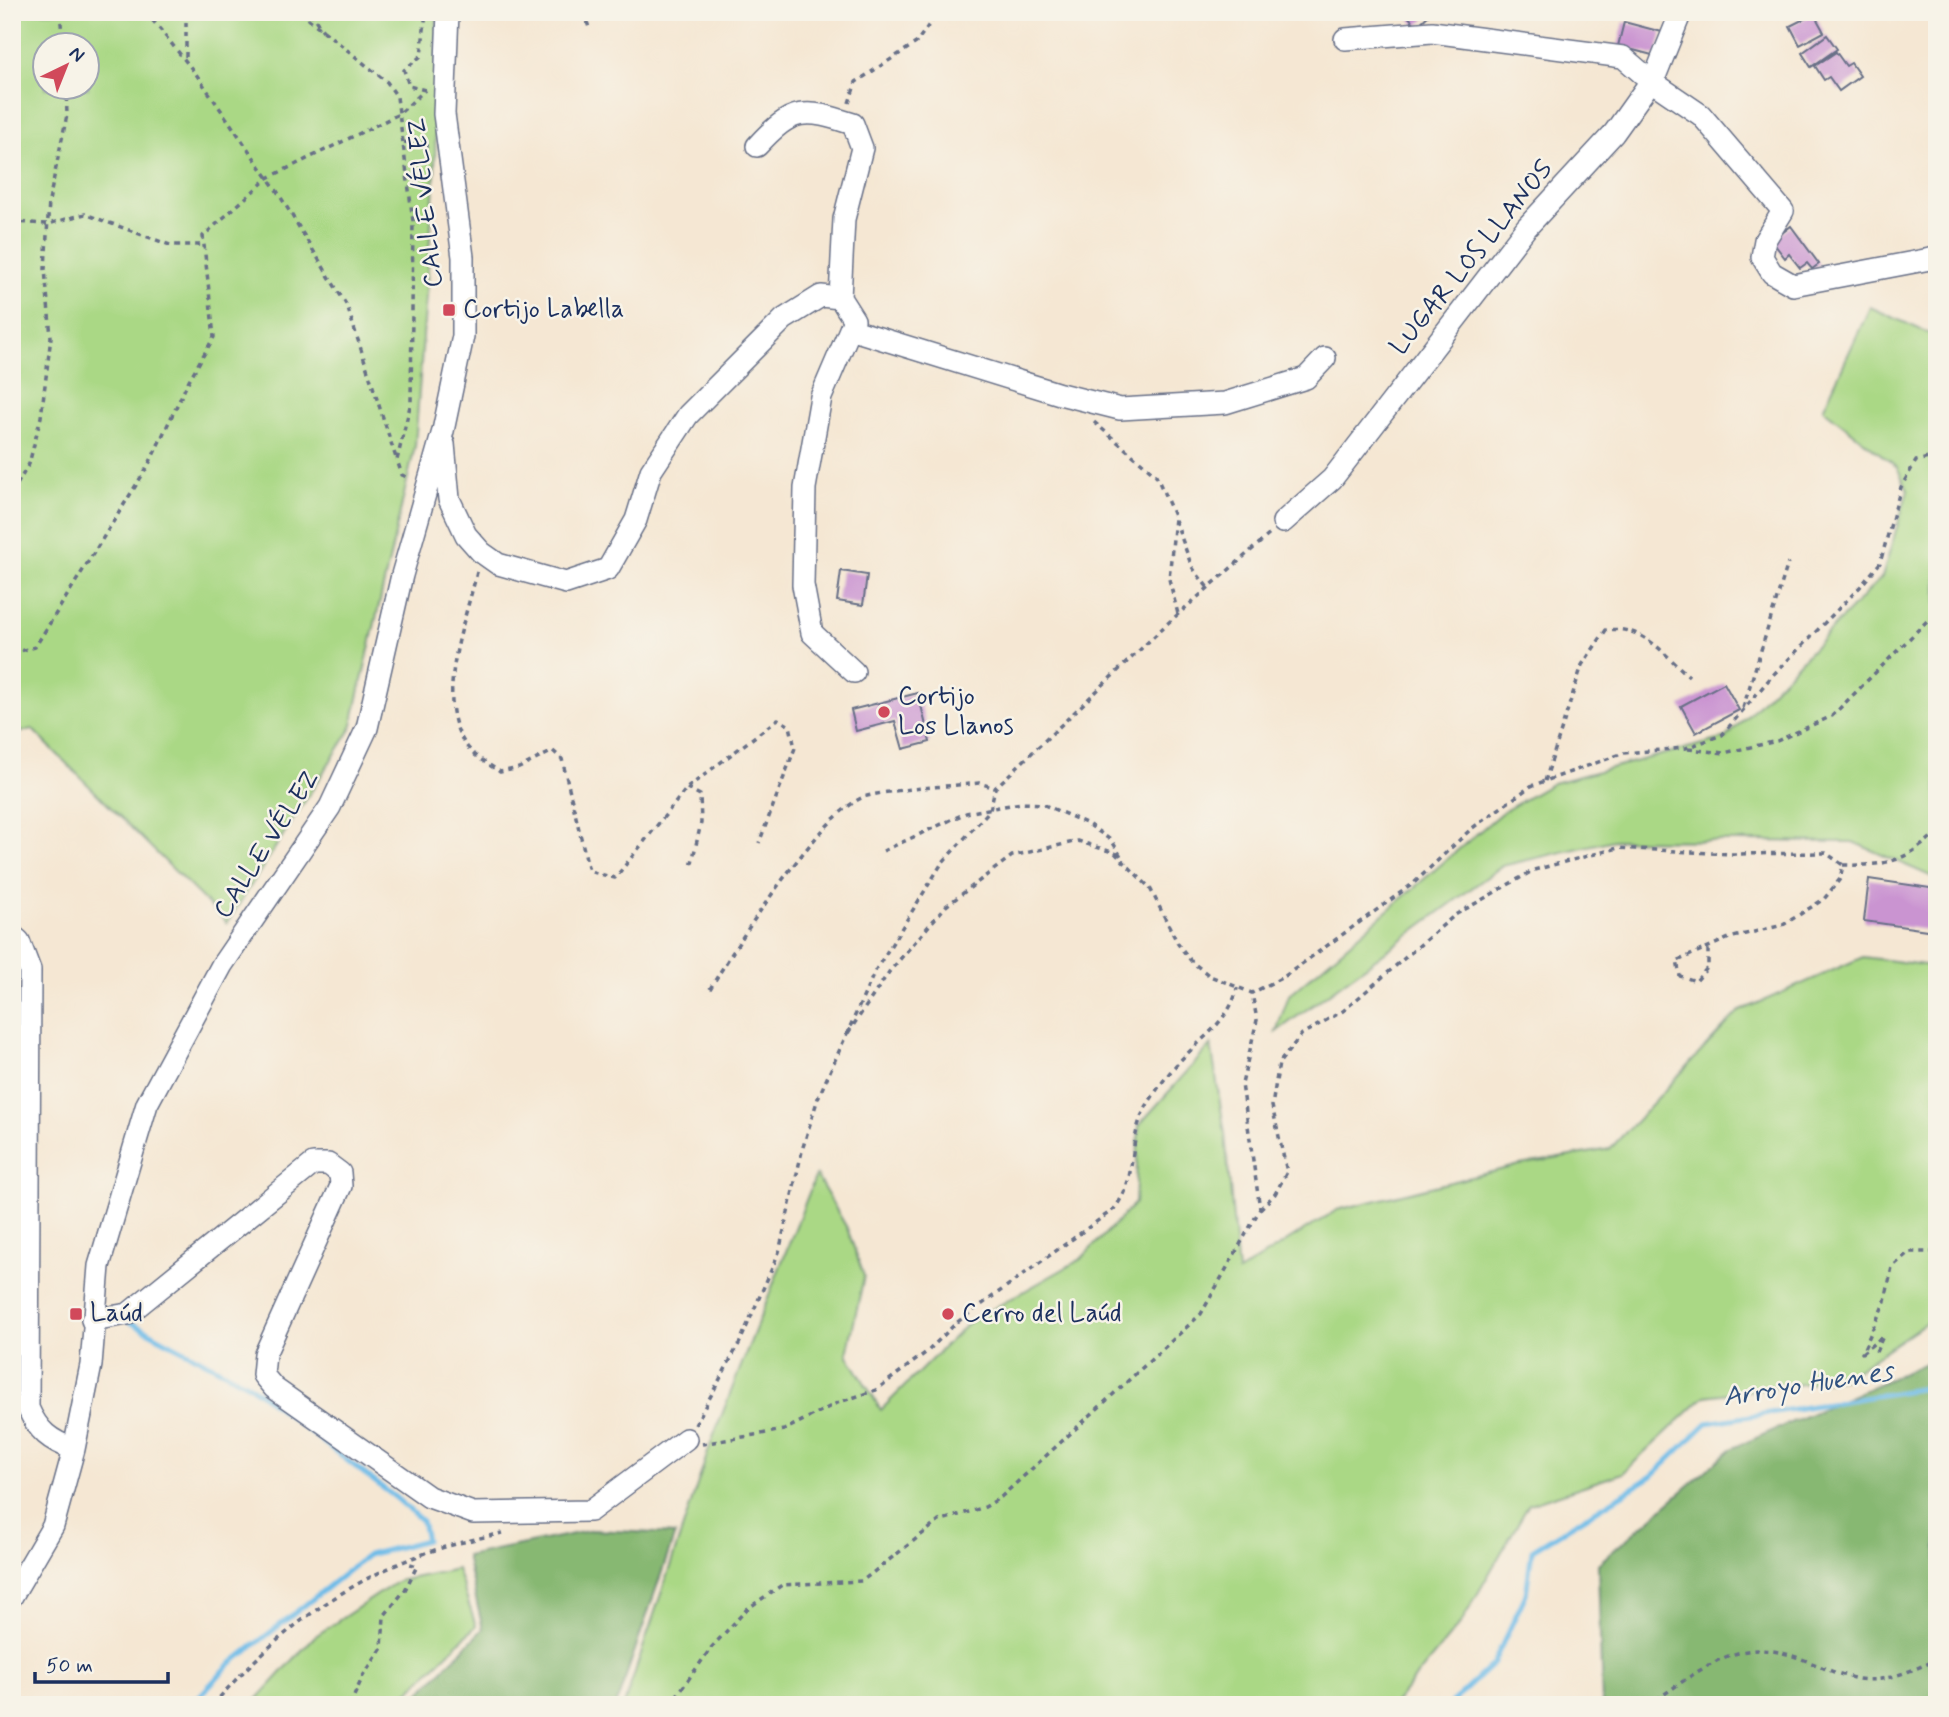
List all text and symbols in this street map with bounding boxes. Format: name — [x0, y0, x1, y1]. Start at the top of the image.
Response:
north arrow — [32, 32, 102, 102]
text: N — [63, 41, 90, 68]
street label: CALLE VÉLEZ — [398, 117, 452, 290]
street label: LUGAR LOS LLANOS — [1383, 153, 1562, 363]
place label: Cortijo Labella — [463, 293, 624, 327]
marker: Cortijo Labella — [441, 302, 457, 318]
place label: Cortijo Los Llanos — [898, 680, 1014, 744]
marker: Cortijo Los Llanos — [876, 704, 892, 720]
street label: CALLE VÉLEZ — [205, 763, 328, 926]
place label: Laúd — [90, 1297, 143, 1331]
place label: Cerro del Laúd — [962, 1297, 1122, 1331]
marker: Laúd — [68, 1306, 84, 1322]
marker: Cerro del Laúd — [940, 1306, 956, 1322]
water label: Arroyo Huenes — [1720, 1353, 1898, 1417]
scale bar — [35, 1640, 168, 1684]
text: 50 m — [46, 1652, 93, 1680]

